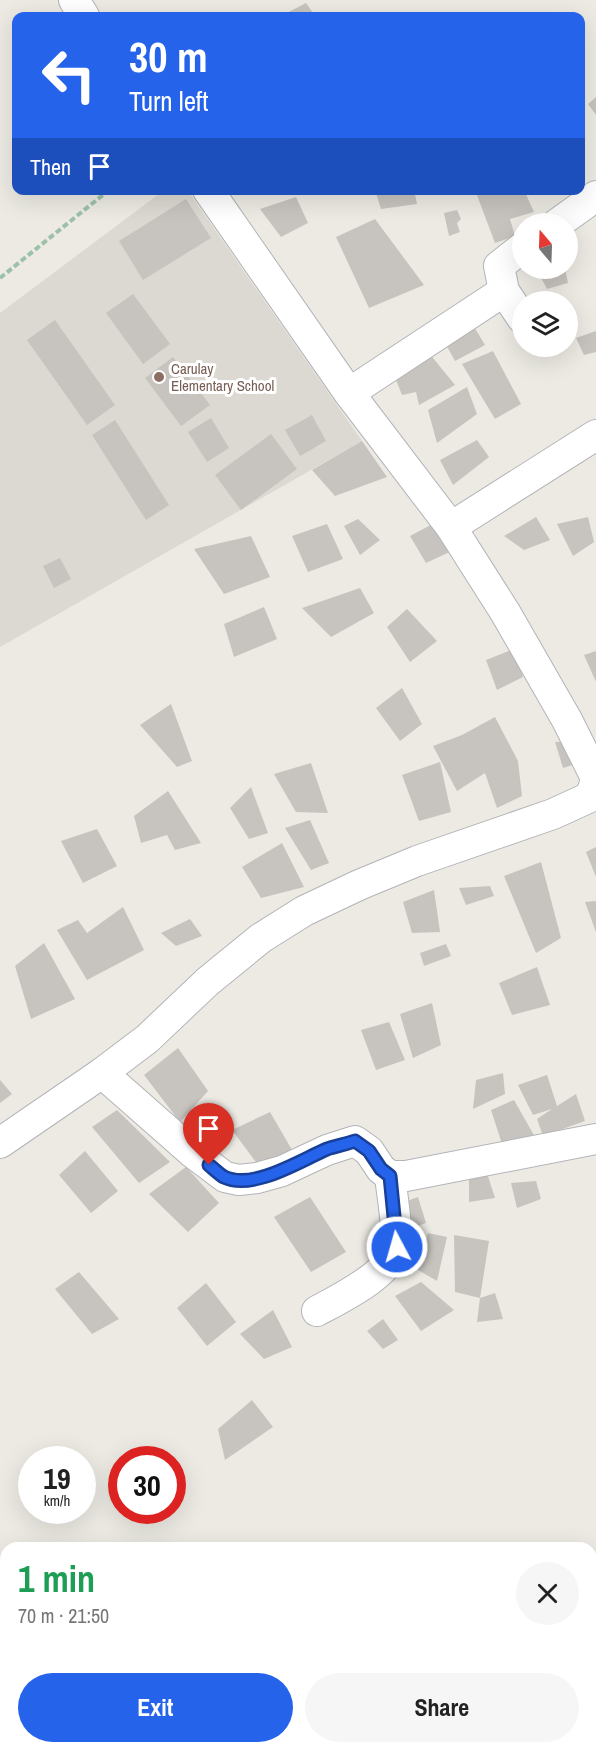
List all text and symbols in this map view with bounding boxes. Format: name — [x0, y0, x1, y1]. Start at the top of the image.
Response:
text: 30 m — [129, 29, 208, 85]
icon: left — [30, 36, 108, 114]
text: Turn left — [129, 83, 208, 119]
icon: arrive — [83, 150, 116, 183]
text: Then — [30, 152, 71, 182]
north arrow — [512, 213, 578, 279]
map controls — [512, 213, 578, 357]
button: layers — [512, 291, 578, 357]
place label: Carulay Elementary School — [171, 358, 274, 396]
marker: Carulay Elementary School — [152, 370, 166, 384]
pin — [183, 1103, 234, 1165]
icon: arrive — [192, 1112, 225, 1145]
position arrow — [365, 1215, 429, 1279]
speed limit sign: 30 — [108, 1446, 186, 1524]
text: 19 — [43, 1458, 71, 1498]
text: km/h — [44, 1490, 70, 1511]
text: 1 min — [18, 1555, 95, 1603]
button: close — [516, 1562, 579, 1625]
text: 70 m · 21:50 — [18, 1602, 109, 1629]
button: Exit — [18, 1673, 293, 1742]
button: Share — [305, 1673, 579, 1742]

